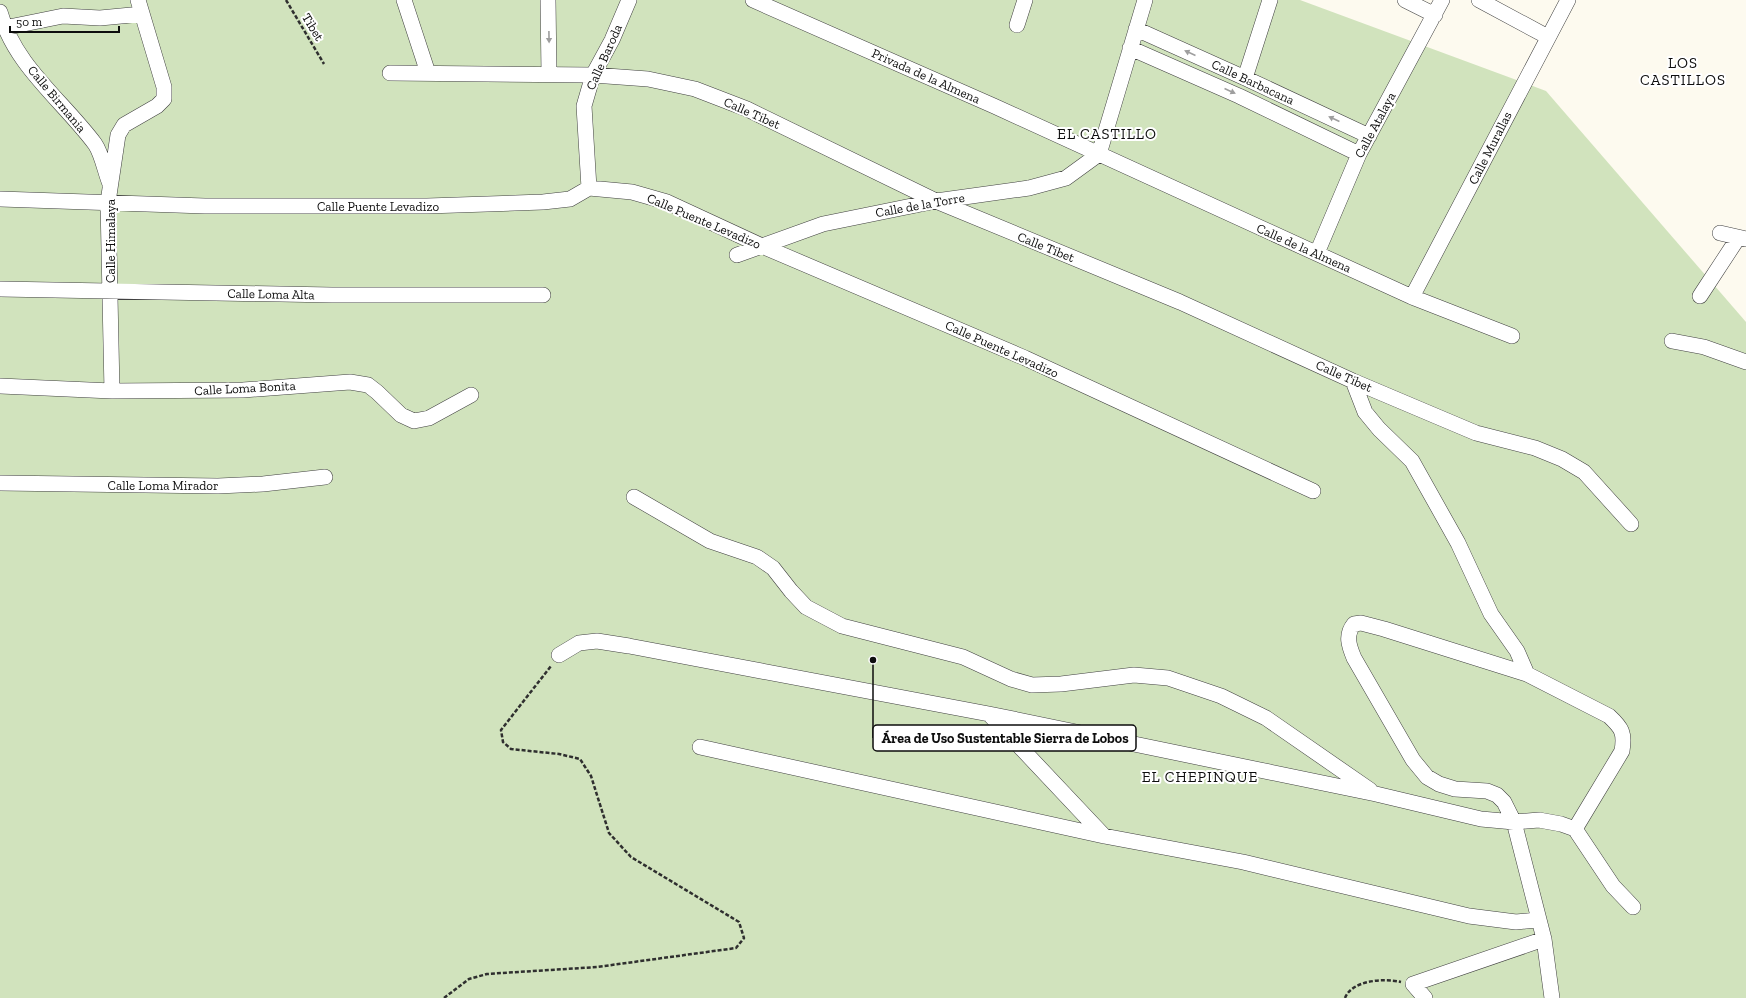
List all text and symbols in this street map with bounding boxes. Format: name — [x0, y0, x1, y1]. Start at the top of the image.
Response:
scale bar — [10, 8, 119, 34]
street label: Tibet — [299, 10, 327, 44]
text: 50 m — [16, 15, 43, 29]
street label: Calle Baroda — [583, 21, 625, 92]
one-way arrow — [546, 31, 552, 44]
street label: Privada de la Almena — [869, 45, 983, 107]
one-way arrow — [1184, 50, 1196, 57]
district label: LOS CASTILLOS — [1640, 54, 1726, 89]
street label: Calle Barbacana — [1209, 56, 1297, 108]
street label: Calle Birmania — [25, 63, 90, 136]
one-way arrow — [1224, 89, 1236, 95]
street label: Calle Atalaya — [1351, 89, 1399, 160]
street label: Calle Tibet — [722, 94, 783, 132]
street label: Calle Murallas — [1465, 109, 1515, 187]
one-way arrow — [1328, 116, 1339, 122]
district label: EL CASTILLO — [1057, 125, 1157, 143]
street label: Calle Puente Levadizo — [645, 190, 763, 252]
street label: Calle de la Torre — [874, 190, 966, 220]
street label: Calle Himalaya — [103, 198, 118, 283]
street label: Calle Puente Levadizo — [317, 199, 439, 214]
street label: Calle de la Almena — [1254, 220, 1354, 276]
street label: Calle Tibet — [1015, 229, 1077, 265]
street label: Calle Loma Alta — [227, 286, 316, 302]
street label: Calle Puente Levadizo — [943, 317, 1061, 381]
street label: Calle Tibet — [1314, 357, 1375, 395]
street label: Calle Loma Bonita — [194, 378, 297, 398]
street label: Calle Loma Mirador — [108, 478, 218, 493]
callout: Área de Uso Sustentable Sierra de Lobos — [873, 725, 1136, 751]
text: Área de Uso Sustentable Sierra de Lobos — [881, 730, 1129, 747]
district label: EL CHEPINQUE — [1142, 768, 1258, 786]

